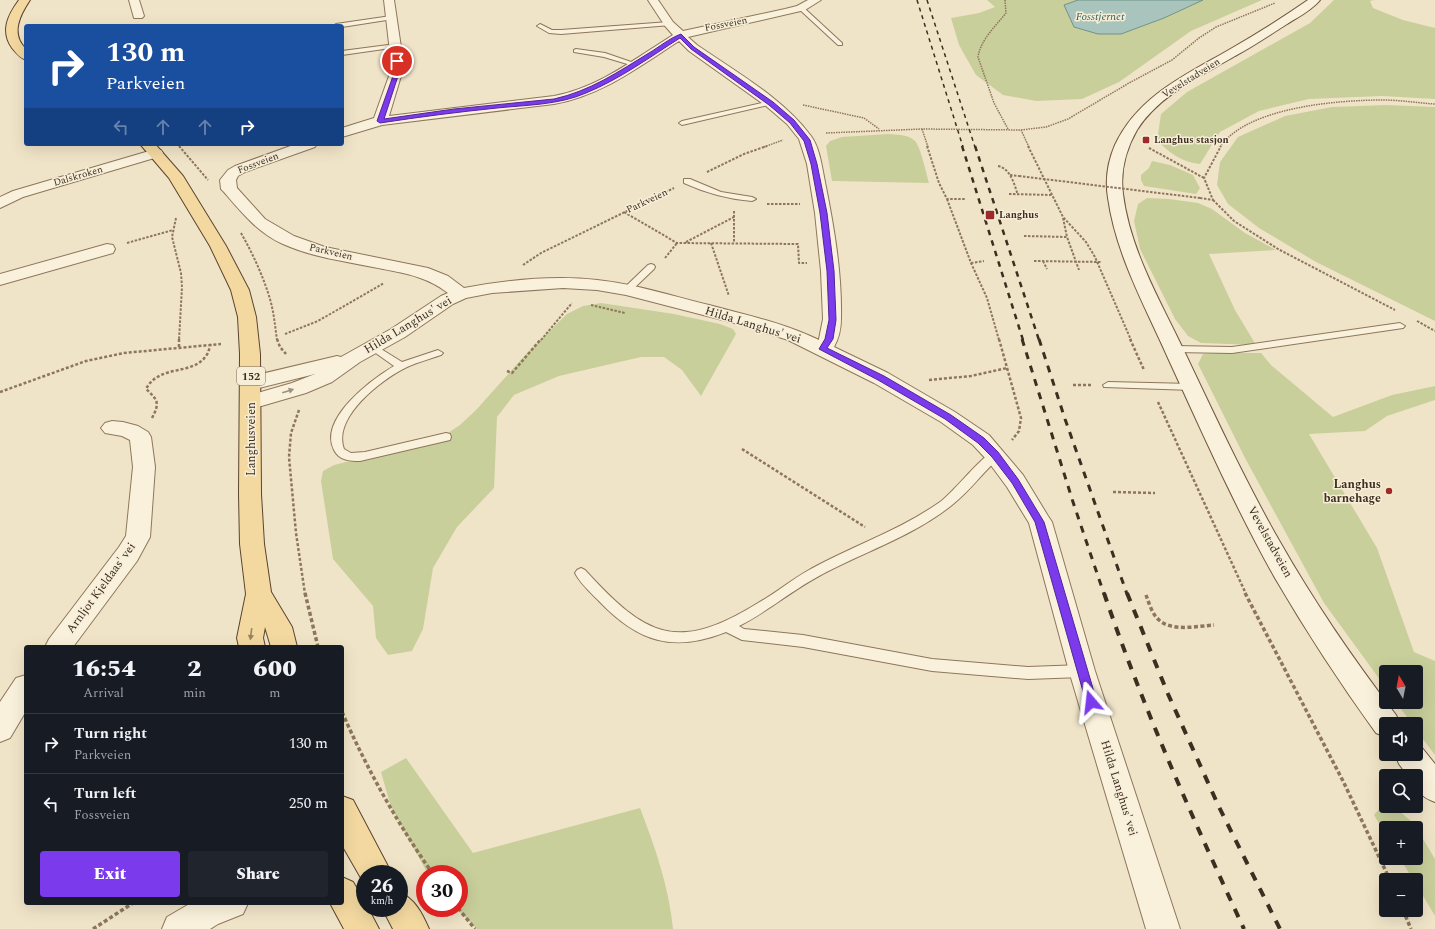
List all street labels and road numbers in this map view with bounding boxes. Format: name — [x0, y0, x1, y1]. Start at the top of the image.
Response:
street label: Fossveien — [703, 12, 749, 36]
street label: Vevelstadveien — [1159, 54, 1223, 102]
street label: Fossveien — [235, 148, 281, 178]
street label: Dalskroken — [51, 161, 105, 191]
street label: Parkveien — [624, 184, 670, 218]
street label: Parkveien — [308, 239, 354, 265]
street label: Hilda Langhus' vei — [360, 291, 456, 359]
street label: Hilda Langhus' vei — [703, 301, 804, 349]
road number: 152 — [237, 367, 265, 385]
street label: Langhusveien — [242, 402, 261, 476]
street label: Vevelstadveien — [1242, 503, 1298, 581]
street label: Arnljot Kjeldaas' vei — [62, 538, 141, 637]
street label: Hilda Langhus' vei — [1095, 738, 1143, 839]

